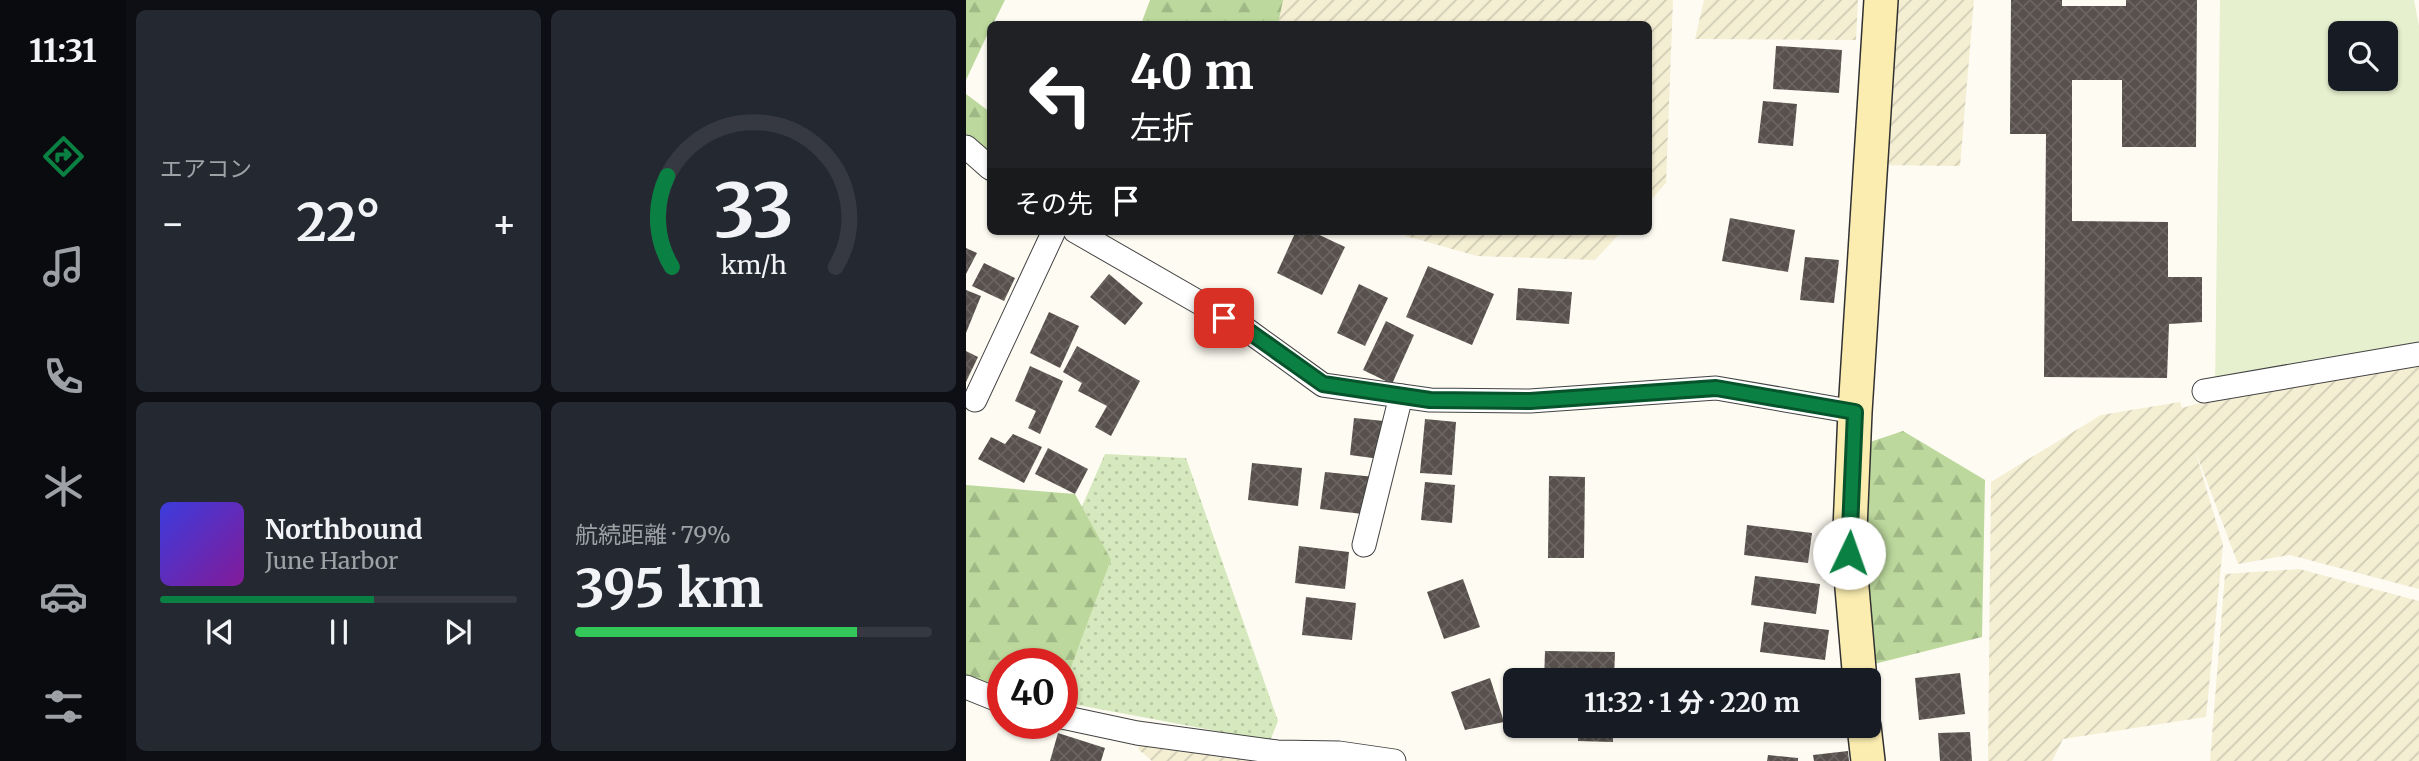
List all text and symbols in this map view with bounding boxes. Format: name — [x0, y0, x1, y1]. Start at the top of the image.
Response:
map controls — [2328, 21, 2398, 91]
button: search — [2328, 21, 2398, 91]
text: 11:31 — [29, 31, 97, 71]
text: 40 m — [1130, 41, 1254, 102]
icon: left — [1015, 49, 1106, 140]
text: 左折 — [1130, 108, 1194, 148]
icon: directions — [39, 132, 88, 181]
text: エアコン — [160, 154, 252, 183]
text: 33 — [713, 165, 794, 257]
icon: arrive — [1107, 182, 1145, 220]
text: その先 — [1015, 187, 1093, 220]
text: 22° — [296, 190, 381, 255]
text: − — [160, 200, 185, 247]
text: + — [492, 200, 517, 247]
icon: music — [39, 242, 88, 291]
text: km/h — [720, 249, 787, 281]
pin — [1194, 288, 1254, 348]
icon: arrive — [1205, 299, 1243, 337]
icon: phone — [39, 352, 88, 401]
icon: climate — [39, 462, 88, 511]
text: Northbound — [265, 513, 423, 546]
position arrow — [1812, 516, 1886, 590]
text: 航続距離 · 79% — [575, 520, 731, 549]
text: June Harbor — [265, 546, 398, 575]
text: 395 km — [575, 556, 763, 621]
icon: car — [39, 572, 88, 621]
icon: previous — [201, 613, 239, 651]
icon: pause — [320, 613, 358, 651]
icon: next — [439, 613, 477, 651]
speed limit sign: 40 — [987, 648, 1078, 739]
icon: filters — [39, 682, 88, 731]
text: 11:32 · 1 分 · 220 m — [1584, 686, 1800, 719]

